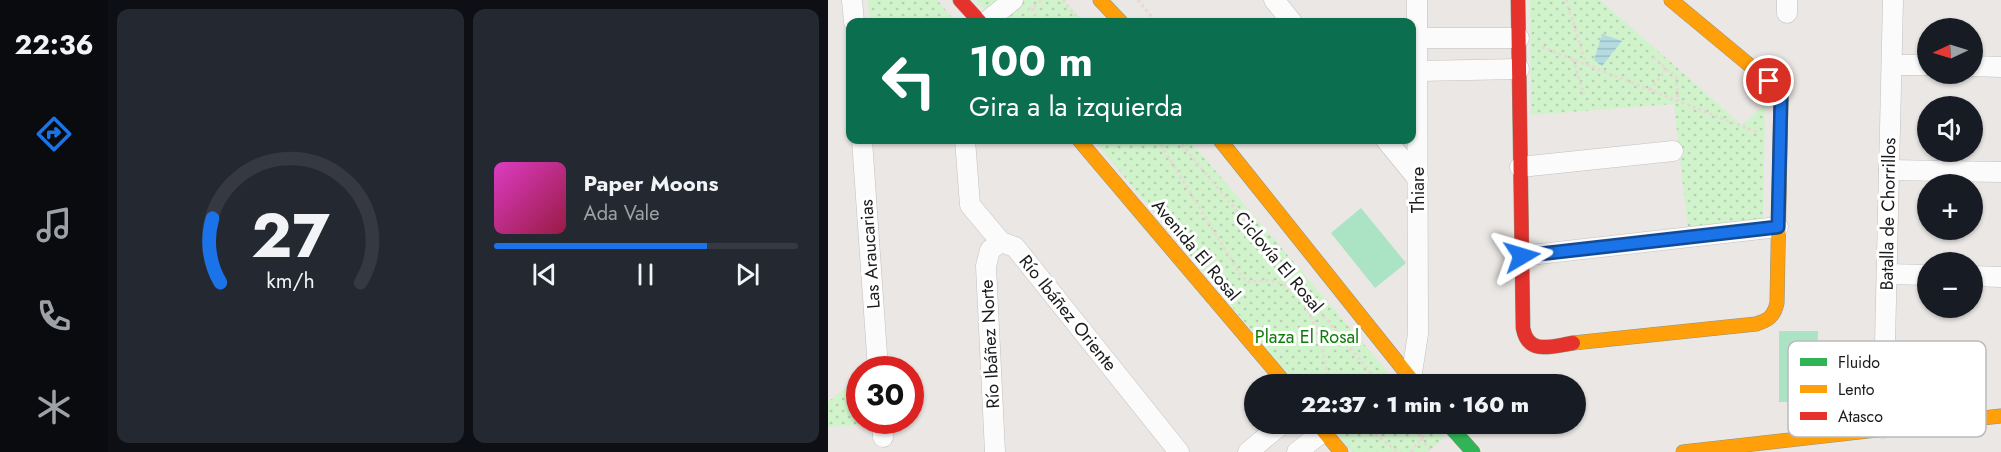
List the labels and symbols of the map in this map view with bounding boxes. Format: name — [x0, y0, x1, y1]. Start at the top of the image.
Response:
north arrow — [1917, 18, 1983, 84]
pin — [1743, 55, 1794, 106]
street label: Batalla de Chorrillos — [1874, 137, 1902, 291]
street label: Thiare — [1405, 167, 1431, 213]
street label: Avenida El Rosal — [1146, 193, 1246, 307]
street label: Las Araucarias — [853, 198, 887, 310]
street label: Ciclovía El Rosal — [1229, 206, 1329, 318]
position arrow — [1490, 224, 1554, 288]
street label: Río Ibáñez Oriente — [1013, 249, 1123, 377]
street label: Río Ibáñez Norte — [974, 279, 1006, 409]
park label: Plaza El Rosal — [1255, 324, 1359, 350]
legend — [1788, 341, 1986, 437]
text: Fluido — [1838, 351, 1880, 374]
speed limit sign: 30 — [846, 356, 924, 434]
text: Lento — [1838, 378, 1875, 401]
text: Atasco — [1838, 405, 1883, 428]

